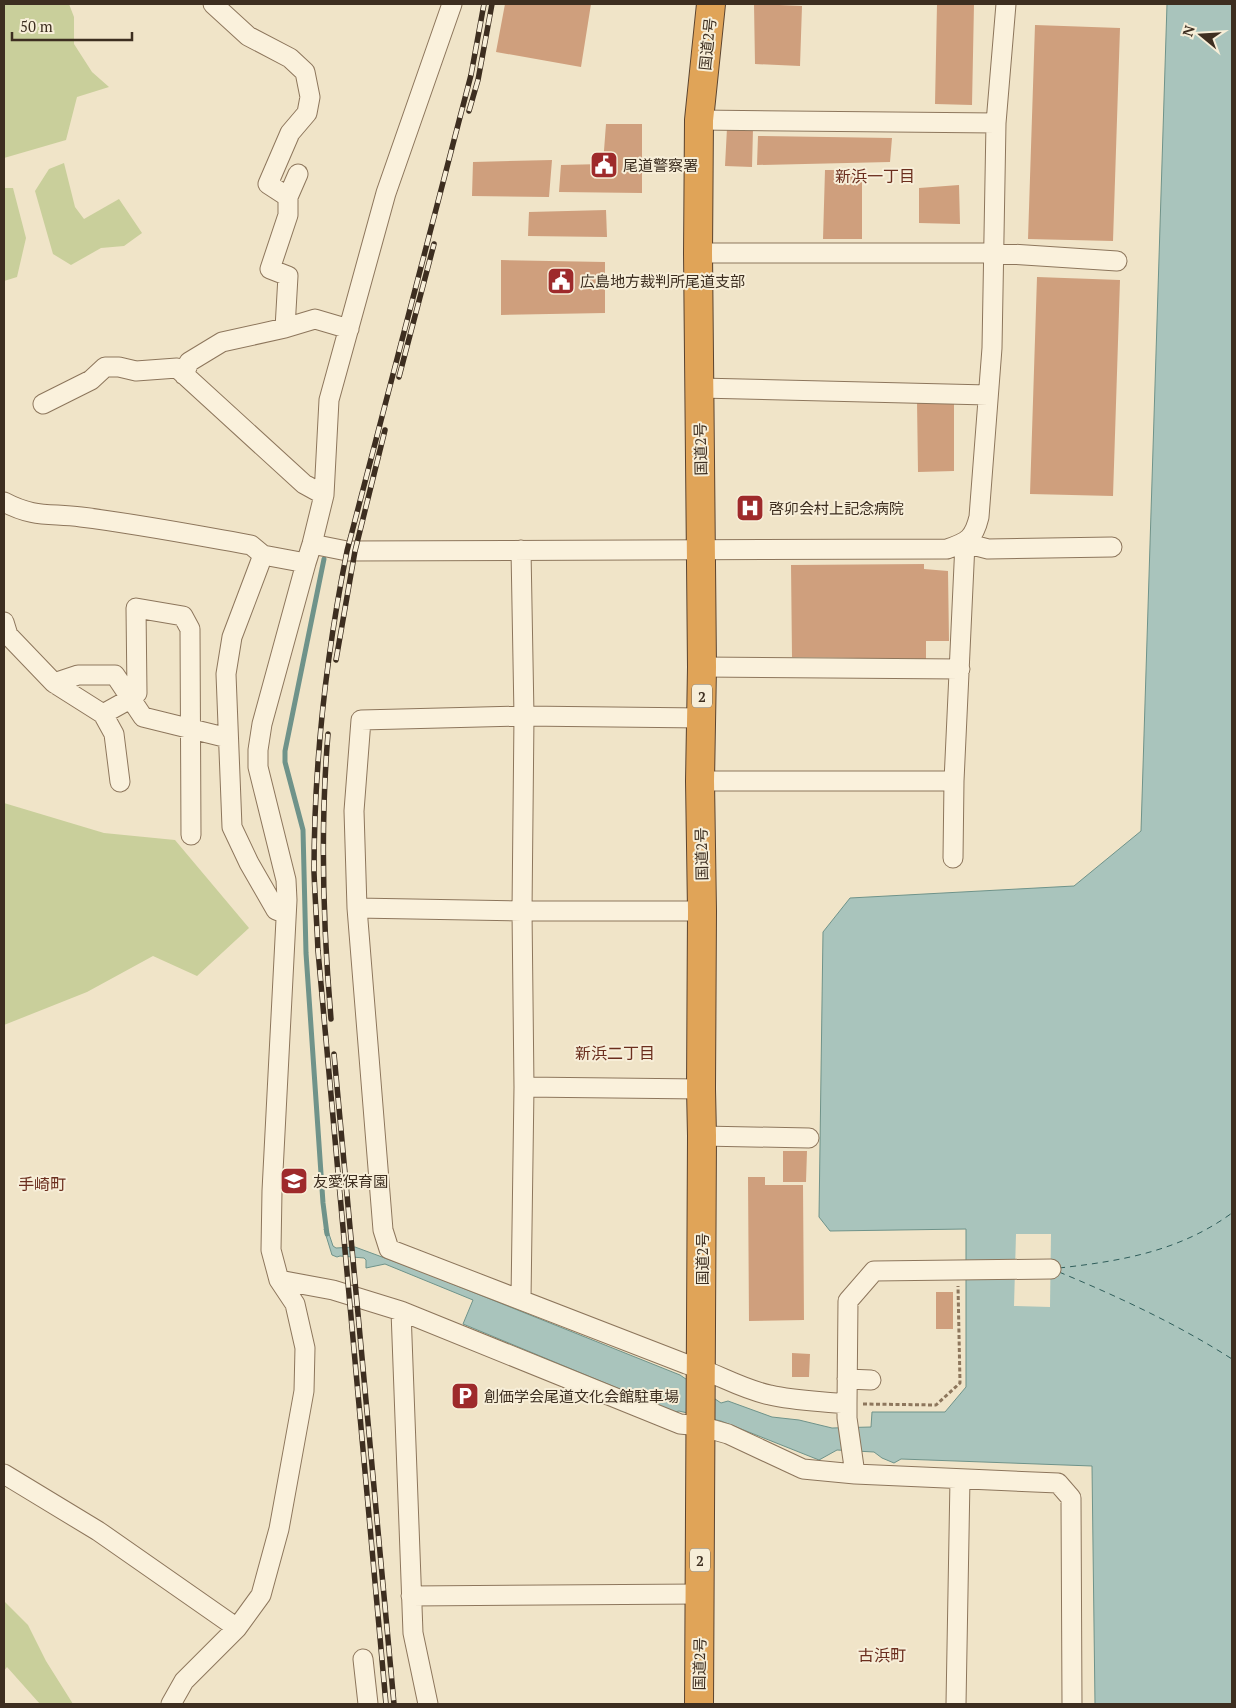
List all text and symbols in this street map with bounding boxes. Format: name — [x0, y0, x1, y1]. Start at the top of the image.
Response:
scale bar — [12, 10, 132, 42]
north arrow — [1176, 10, 1226, 60]
text: 50 m — [20, 16, 53, 36]
street label: 国道2号 — [694, 17, 720, 71]
text: N — [1177, 22, 1199, 39]
public building icon: 尾道警察署 — [589, 150, 619, 180]
place label: 尾道警察署 — [623, 155, 698, 175]
district label: 新浜一丁目 — [835, 165, 915, 187]
public building icon: 広島地方裁判所尾道支部 — [546, 266, 576, 296]
place label: 広島地方裁判所尾道支部 — [580, 271, 745, 291]
street label: 国道2号 — [690, 422, 710, 476]
hospital icon: 啓卯会村上記念病院 — [735, 493, 765, 523]
place label: 啓卯会村上記念病院 — [769, 498, 904, 518]
road number: 2 — [692, 684, 712, 708]
street label: 国道2号 — [691, 827, 711, 881]
district label: 新浜二丁目 — [575, 1042, 655, 1064]
school or university icon: 友愛保育園 — [279, 1166, 309, 1196]
place label: 友愛保育園 — [313, 1171, 388, 1191]
district label: 手崎町 — [18, 1173, 66, 1195]
street label: 国道2号 — [692, 1233, 712, 1286]
parking icon: 創価学会尾道文化会館駐車場 — [450, 1381, 480, 1411]
place label: 創価学会尾道文化会館駐車場 — [484, 1386, 679, 1406]
road number: 2 — [690, 1548, 710, 1572]
street label: 国道2号 — [689, 1637, 709, 1691]
district label: 古浜町 — [858, 1644, 906, 1666]

